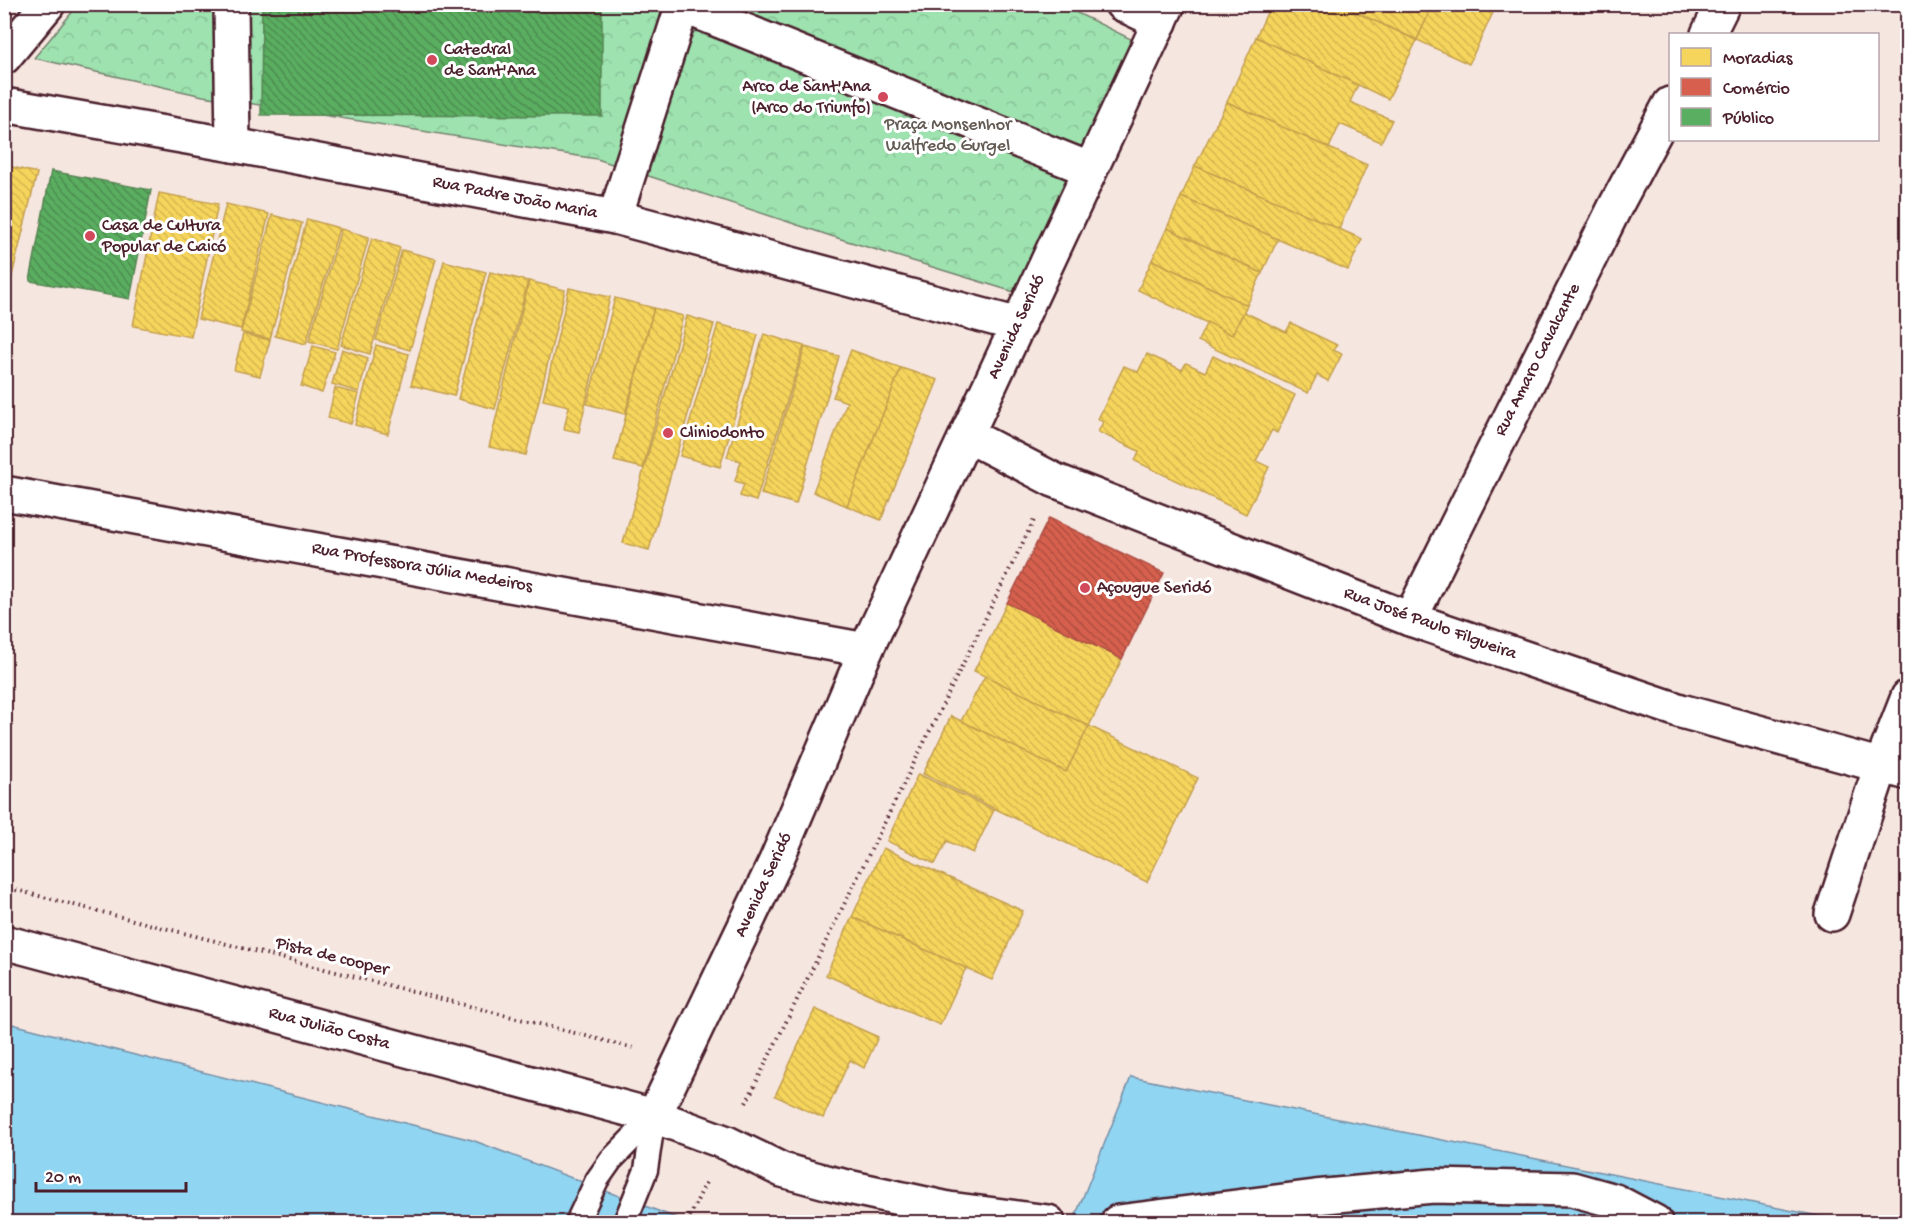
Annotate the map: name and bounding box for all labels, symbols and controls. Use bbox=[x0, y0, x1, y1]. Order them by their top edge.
legend bbox=[1669, 33, 1879, 141]
place label: Catedral de Sant'Ana bbox=[444, 40, 537, 82]
text: Moradias bbox=[1723, 49, 1794, 70]
marker: Catedral de Sant'Ana bbox=[425, 53, 439, 67]
place label: Arco de Sant'Ana (Arco do Triunfo) bbox=[742, 77, 872, 119]
text: Comércio bbox=[1723, 79, 1790, 100]
marker: Arco de Sant'Ana (Arco do Triunfo) bbox=[876, 90, 890, 104]
text: Público bbox=[1722, 109, 1774, 130]
park label: Praça Monsenhor Walfredo Gurgel bbox=[884, 115, 1013, 157]
street label: Rua Padre João Maria bbox=[431, 172, 600, 225]
place label: Casa de Cultura Popular de Caicó bbox=[101, 216, 226, 258]
marker: Casa de Cultura Popular de Caicó bbox=[83, 229, 97, 243]
street label: Avenida Seridó bbox=[984, 271, 1050, 383]
street label: Rua Amaro Cavalcante bbox=[1490, 280, 1586, 440]
place label: Cliniodonto bbox=[680, 423, 765, 444]
marker: Cliniodonto bbox=[661, 426, 675, 440]
street label: Rua Professora Júlia Medeiros bbox=[310, 538, 535, 598]
place label: Açougue Seridó bbox=[1097, 578, 1212, 599]
marker: Açougue Seridó bbox=[1078, 581, 1092, 595]
street label: Rua José Paulo Filgueira bbox=[1341, 583, 1520, 665]
street label: Avenida Seridó bbox=[731, 829, 797, 941]
street label: Pista de cooper bbox=[272, 933, 392, 982]
street label: Rua Julião Costa bbox=[266, 1003, 393, 1056]
scale bar bbox=[36, 1155, 186, 1193]
text: 20 m bbox=[45, 1168, 81, 1189]

